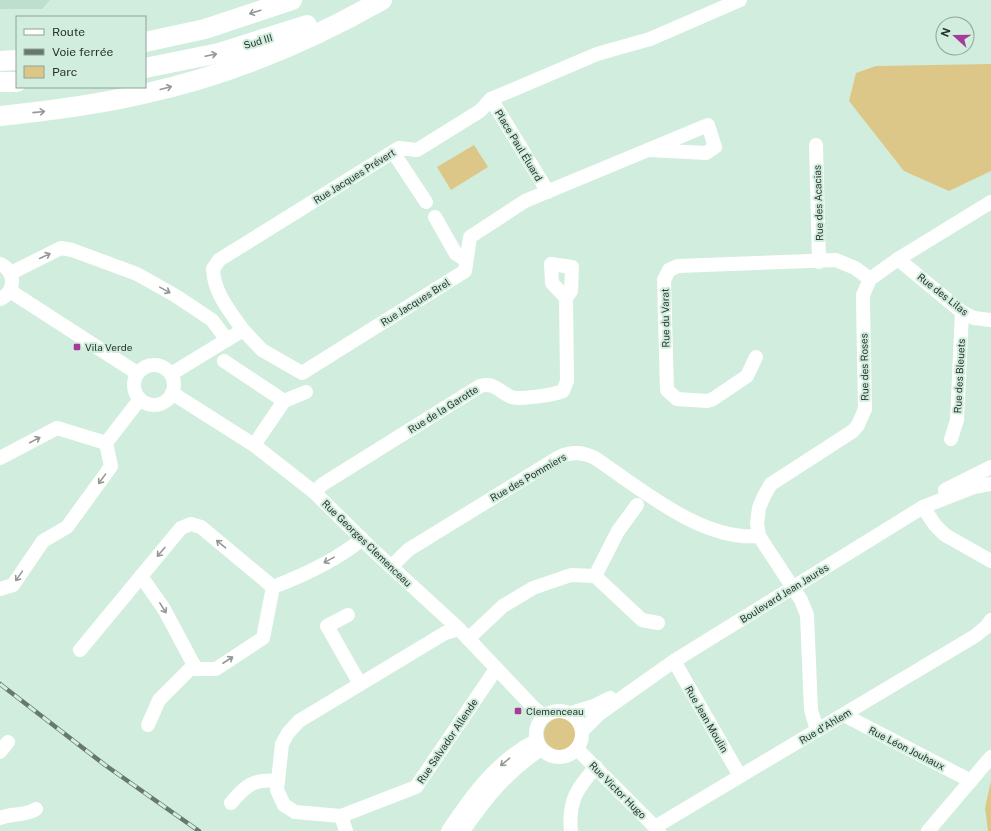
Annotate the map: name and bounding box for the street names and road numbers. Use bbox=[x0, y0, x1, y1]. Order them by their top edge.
street label: Sud III bbox=[242, 31, 274, 51]
street label: Place Paul Éluard bbox=[493, 107, 545, 183]
street label: Rue Jacques Prévert bbox=[311, 146, 397, 206]
street label: Rue des Acacias bbox=[811, 165, 825, 241]
street label: Rue des Lilas bbox=[915, 270, 971, 318]
street label: Rue Jacques Brel bbox=[378, 276, 452, 328]
street label: Rue du Varat bbox=[658, 288, 672, 348]
street label: Rue des Roses bbox=[857, 333, 871, 401]
street label: Rue des Bleuets bbox=[951, 338, 967, 414]
street label: Rue de la Garotte bbox=[406, 382, 480, 435]
street label: Rue des Pommiers bbox=[488, 450, 568, 504]
street label: Rue Georges Clemenceau bbox=[320, 497, 414, 589]
street label: Boulevard Jean Jaurès bbox=[737, 561, 831, 625]
street label: Rue Jean Moulin bbox=[683, 683, 731, 755]
street label: Rue Salvador Allende bbox=[414, 696, 480, 786]
street label: Rue d'Ahlem bbox=[797, 706, 853, 746]
street label: Rue Léon Jouhaux bbox=[867, 724, 947, 773]
street label: Rue Victor Hugo bbox=[587, 759, 649, 821]

